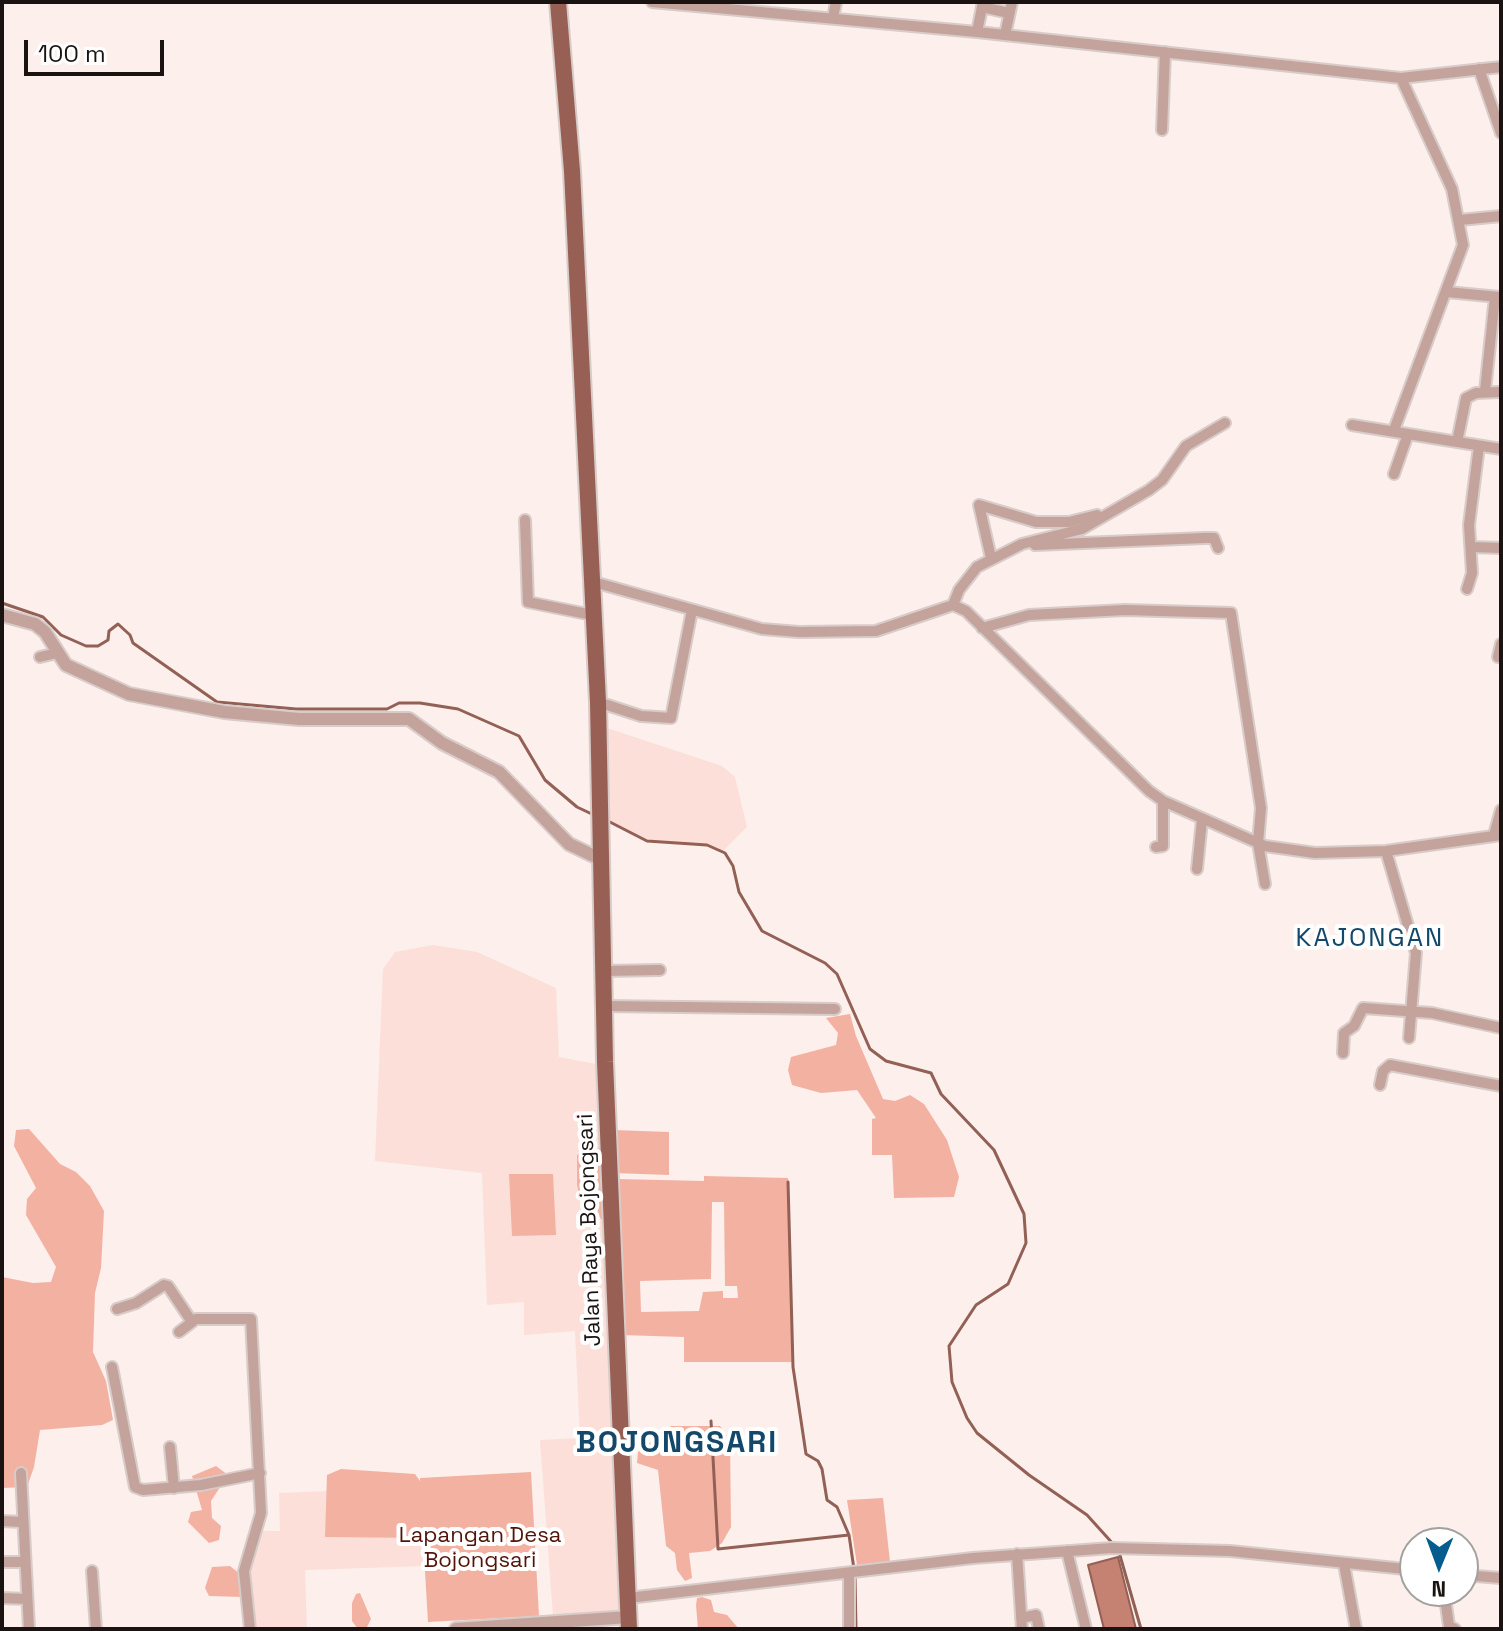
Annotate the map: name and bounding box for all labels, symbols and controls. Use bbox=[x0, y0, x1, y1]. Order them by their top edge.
scale bar bbox=[28, 24, 168, 74]
text: 100 m bbox=[38, 38, 106, 69]
district label: KAJONGAN bbox=[1296, 923, 1444, 955]
street label: Jalan Raya Bojongsari bbox=[573, 1113, 607, 1347]
district label: BOJONGSARI bbox=[576, 1426, 778, 1462]
park label: Lapangan Desa Bojongsari bbox=[399, 1523, 561, 1574]
north arrow bbox=[1399, 1527, 1479, 1607]
text: N bbox=[1431, 1575, 1446, 1603]

